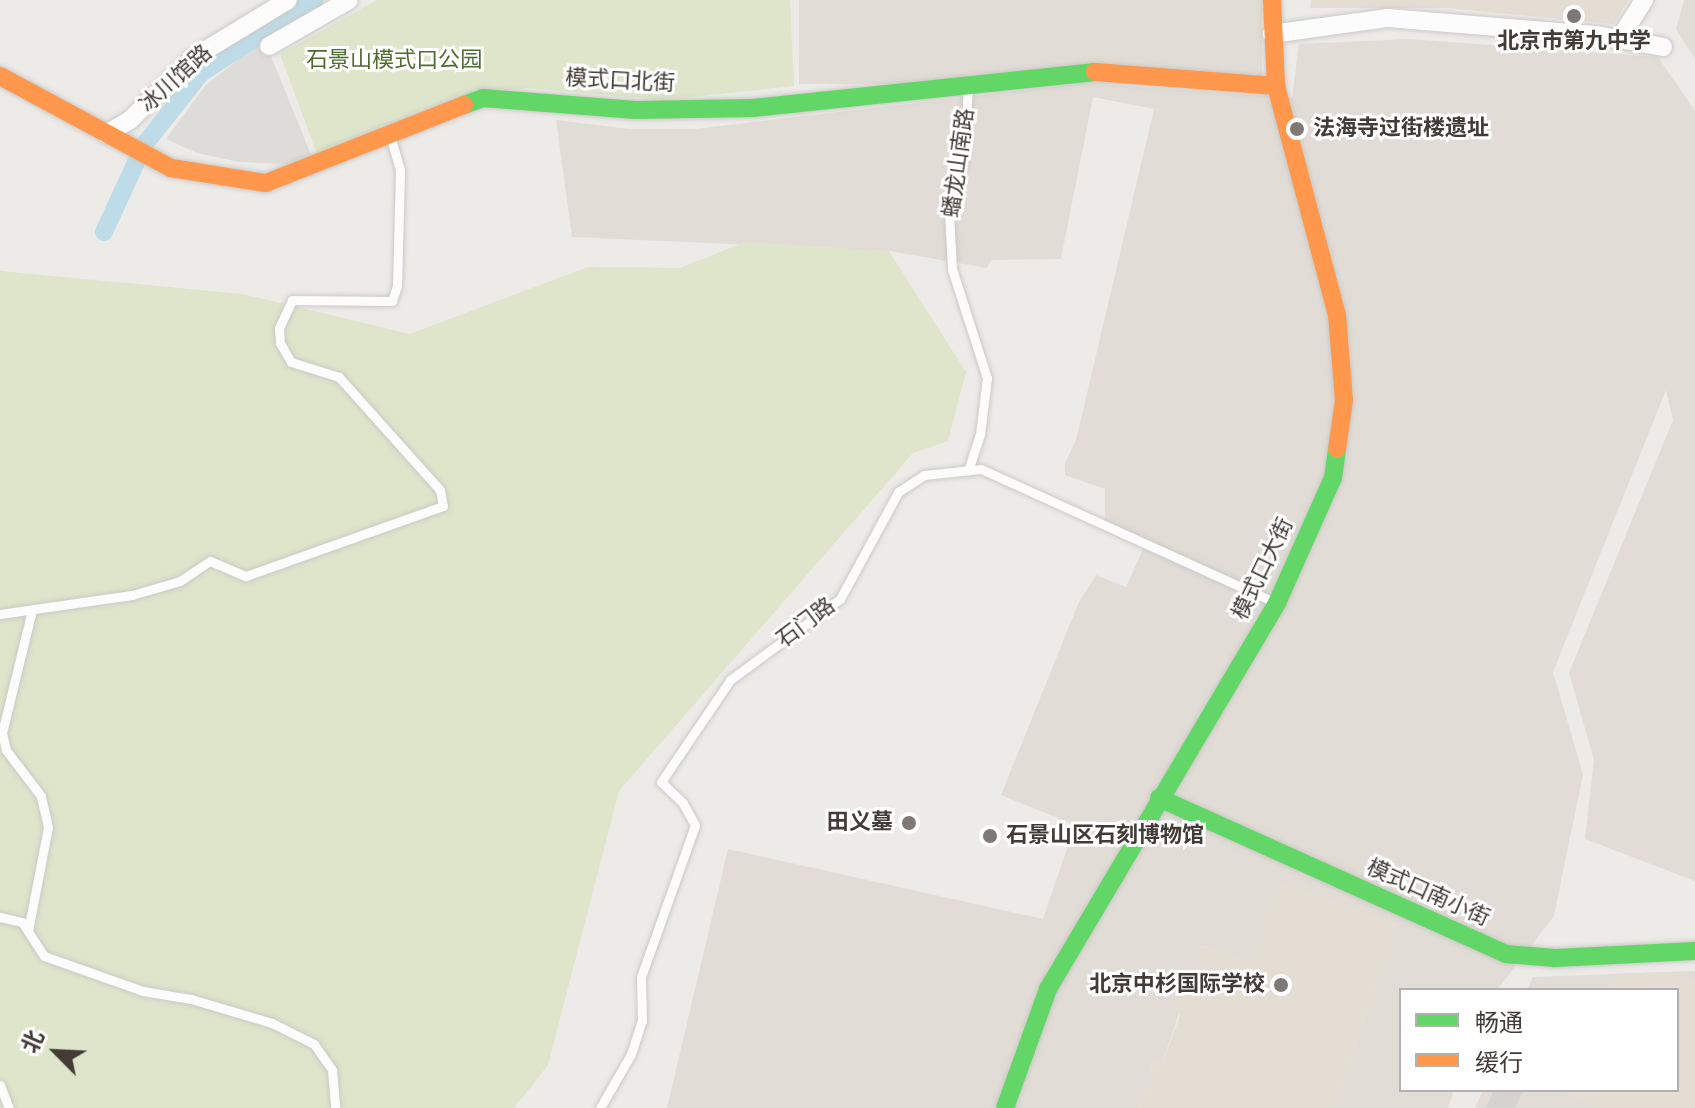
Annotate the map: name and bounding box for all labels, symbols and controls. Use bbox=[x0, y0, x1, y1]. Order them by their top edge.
marker: 北京市第九中学 bbox=[1565, 7, 1583, 25]
place label: 北京市第九中学 bbox=[1497, 29, 1651, 55]
street label: 冰川馆路 bbox=[134, 40, 218, 118]
park label: 石景山模式口公园 bbox=[306, 48, 482, 74]
street label: 模式口北街 bbox=[564, 65, 676, 97]
street label: 蟠龙山南路 bbox=[938, 107, 980, 219]
place label: 法海寺过街楼遗址 bbox=[1313, 116, 1489, 142]
marker: 法海寺过街楼遗址 bbox=[1288, 120, 1306, 138]
street label: 模式口大街 bbox=[1227, 514, 1299, 624]
street label: 石门路 bbox=[772, 593, 840, 653]
place label: 田义墓 bbox=[827, 810, 893, 836]
marker: 田义墓 bbox=[900, 814, 918, 832]
place label: 石景山区石刻博物馆 bbox=[1006, 823, 1204, 849]
marker: 石景山区石刻博物馆 bbox=[981, 827, 999, 845]
street label: 模式口南小街 bbox=[1362, 854, 1494, 932]
place label: 北京中杉国际学校 bbox=[1089, 972, 1265, 998]
marker: 北京中杉国际学校 bbox=[1272, 976, 1290, 994]
legend bbox=[1399, 988, 1679, 1092]
text: 畅通 bbox=[1475, 1009, 1523, 1038]
north arrow bbox=[16, 1012, 96, 1092]
text: 北 bbox=[17, 1026, 50, 1058]
text: 缓行 bbox=[1475, 1049, 1523, 1078]

